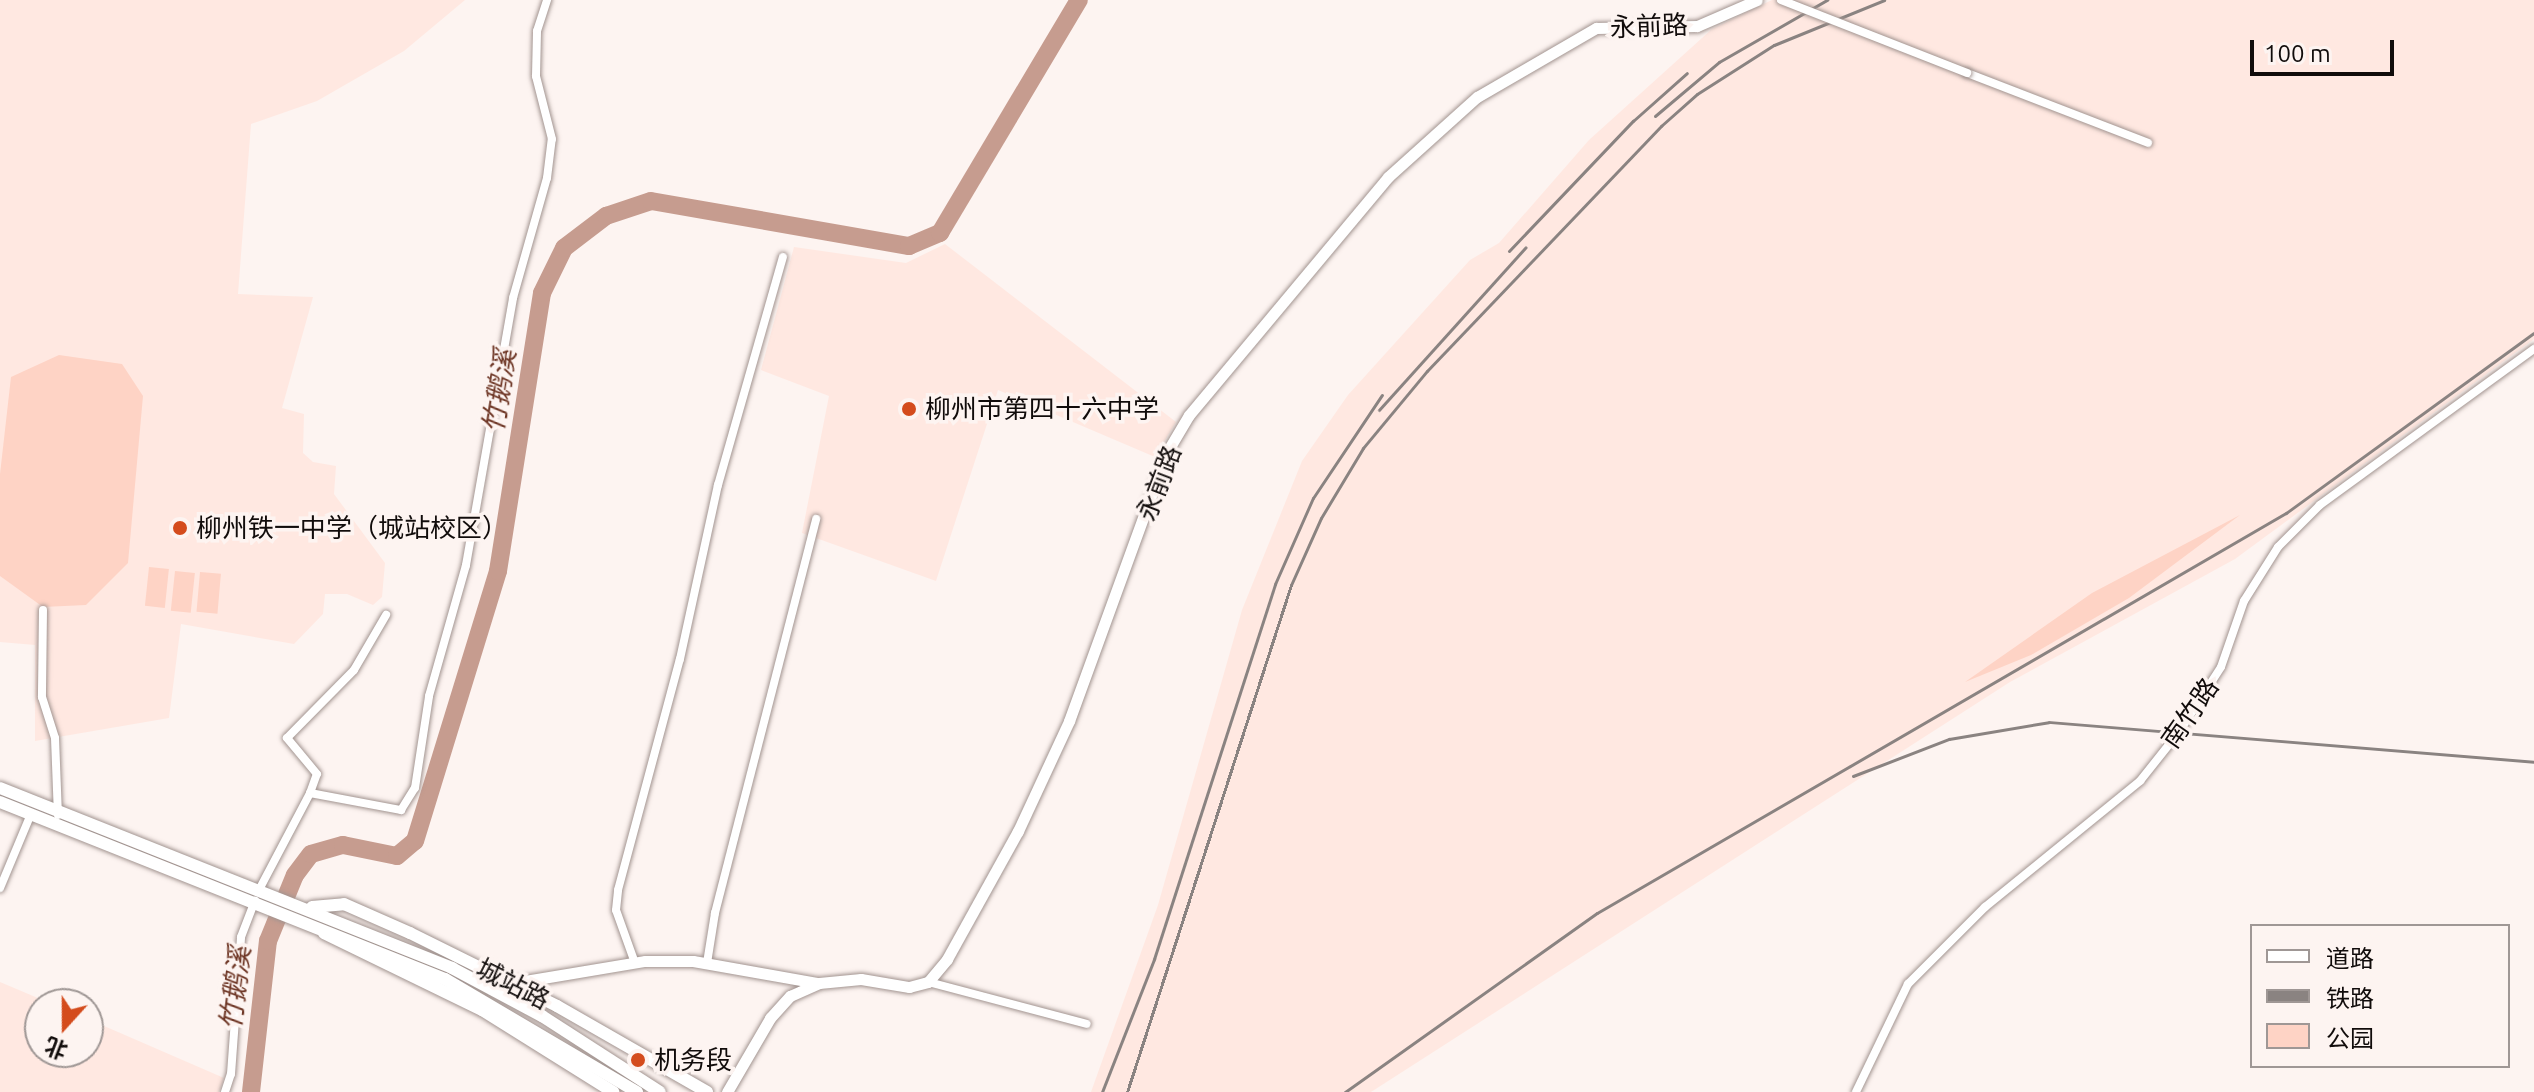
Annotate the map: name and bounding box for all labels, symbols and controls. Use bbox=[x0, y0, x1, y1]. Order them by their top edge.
street label: 永前路 bbox=[1609, 9, 1689, 43]
scale bar bbox=[2254, 24, 2398, 74]
text: 100 m bbox=[2264, 40, 2331, 67]
water label: 竹鹅溪 bbox=[476, 347, 522, 435]
place label: 柳州市第四十六中学 bbox=[925, 393, 1159, 425]
marker: 柳州市第四十六中学 bbox=[900, 400, 918, 418]
street label: 永前路 bbox=[1130, 441, 1188, 525]
place label: 柳州铁一中学（城站校区） bbox=[196, 512, 508, 544]
marker: 柳州铁一中学（城站校区） bbox=[171, 519, 189, 537]
street label: 南竹路 bbox=[2155, 672, 2225, 754]
legend bbox=[2250, 924, 2510, 1068]
water label: 竹鹅溪 bbox=[213, 944, 257, 1032]
text: 道路 bbox=[2326, 945, 2374, 972]
street label: 城站路 bbox=[471, 952, 555, 1016]
text: 铁路 bbox=[2326, 985, 2374, 1012]
north arrow bbox=[24, 988, 104, 1068]
text: 公园 bbox=[2326, 1025, 2374, 1052]
text: 北 bbox=[41, 1033, 71, 1065]
place label: 机务段 bbox=[654, 1044, 732, 1076]
marker: 机务段 bbox=[629, 1051, 647, 1069]

